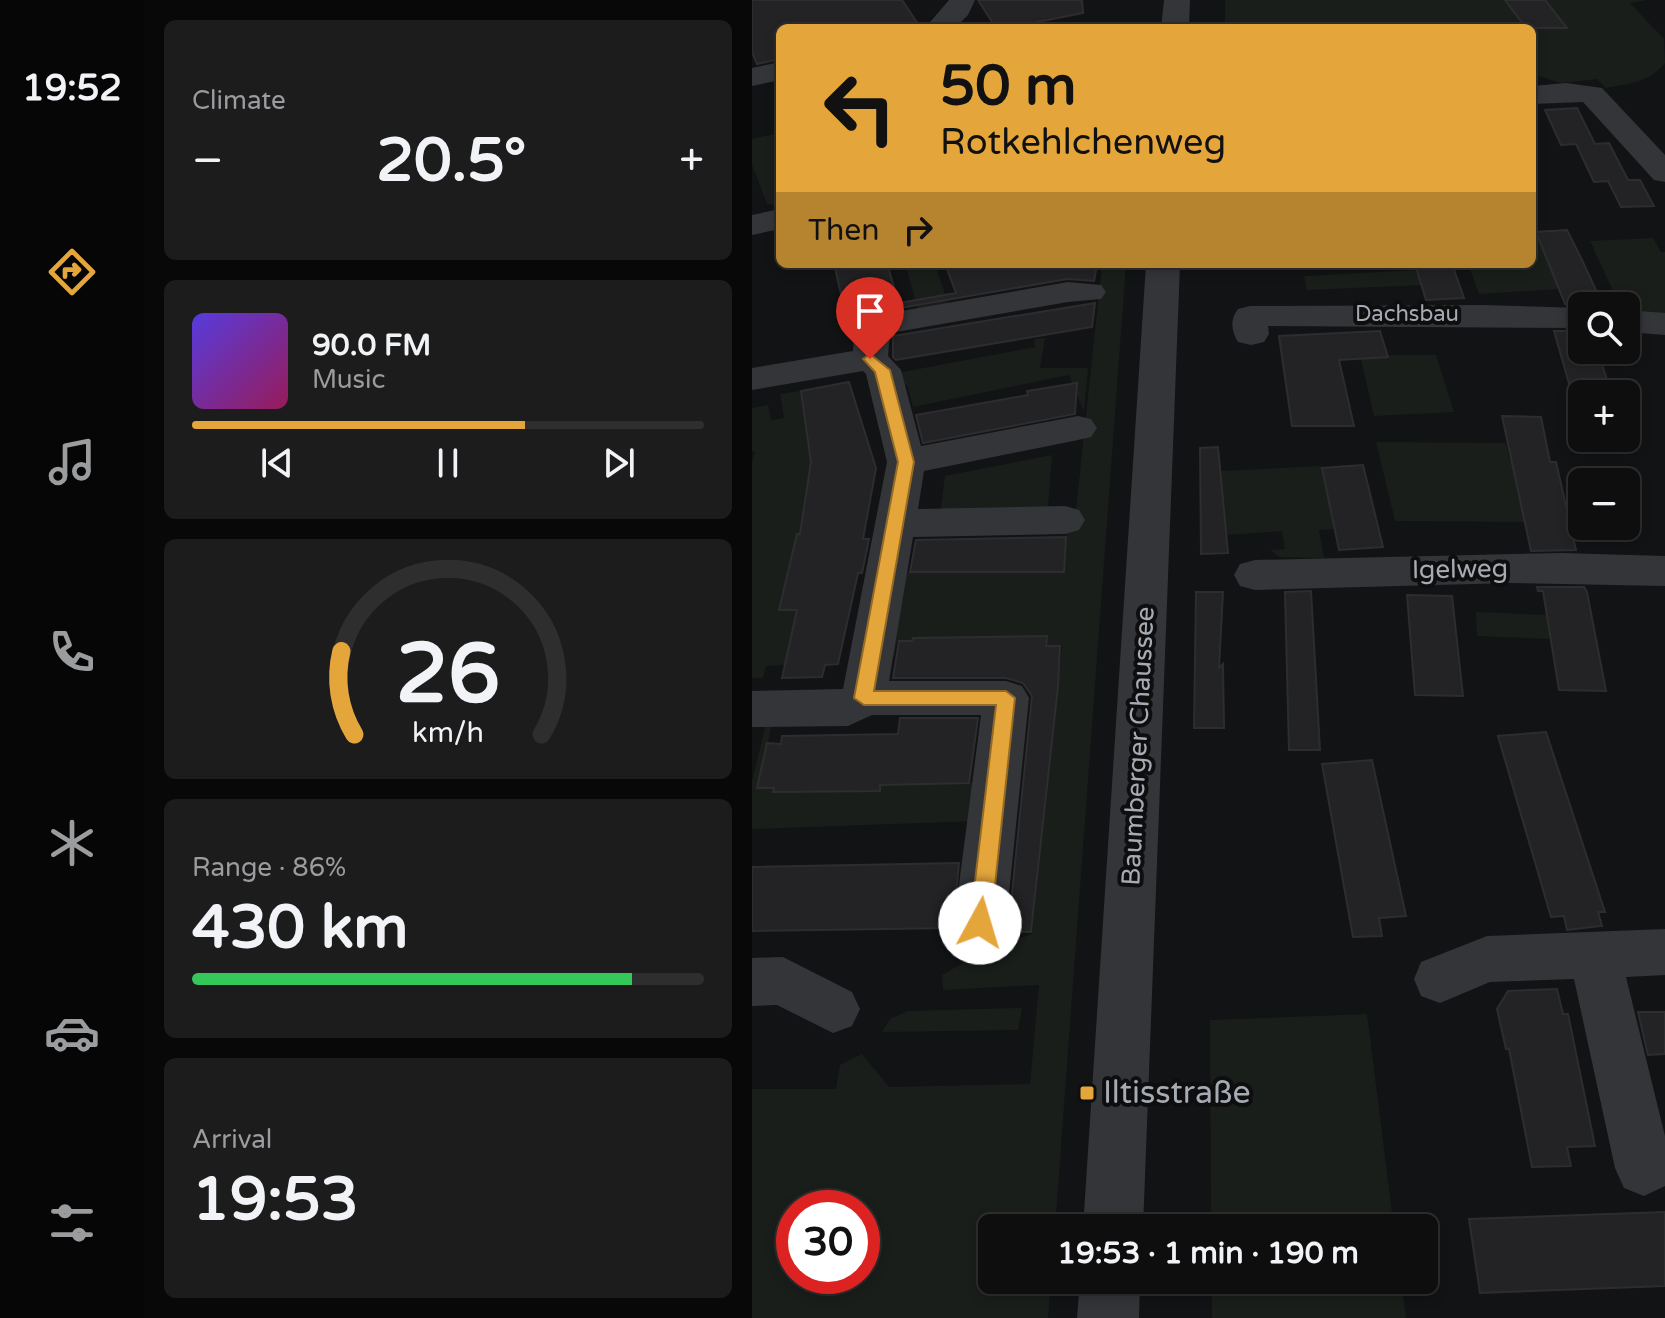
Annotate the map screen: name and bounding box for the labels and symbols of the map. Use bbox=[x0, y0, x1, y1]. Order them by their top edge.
pin bbox=[836, 277, 904, 359]
street label: Dachsbau bbox=[1355, 301, 1459, 327]
street label: Igelweg bbox=[1412, 553, 1508, 585]
street label: Baumberger Chaussee bbox=[1115, 606, 1161, 886]
position arrow bbox=[938, 881, 1022, 965]
place label: Iltisstraße bbox=[1103, 1074, 1251, 1112]
marker: Iltisstraße bbox=[1078, 1084, 1096, 1102]
speed limit sign: 30 bbox=[776, 1190, 880, 1294]

